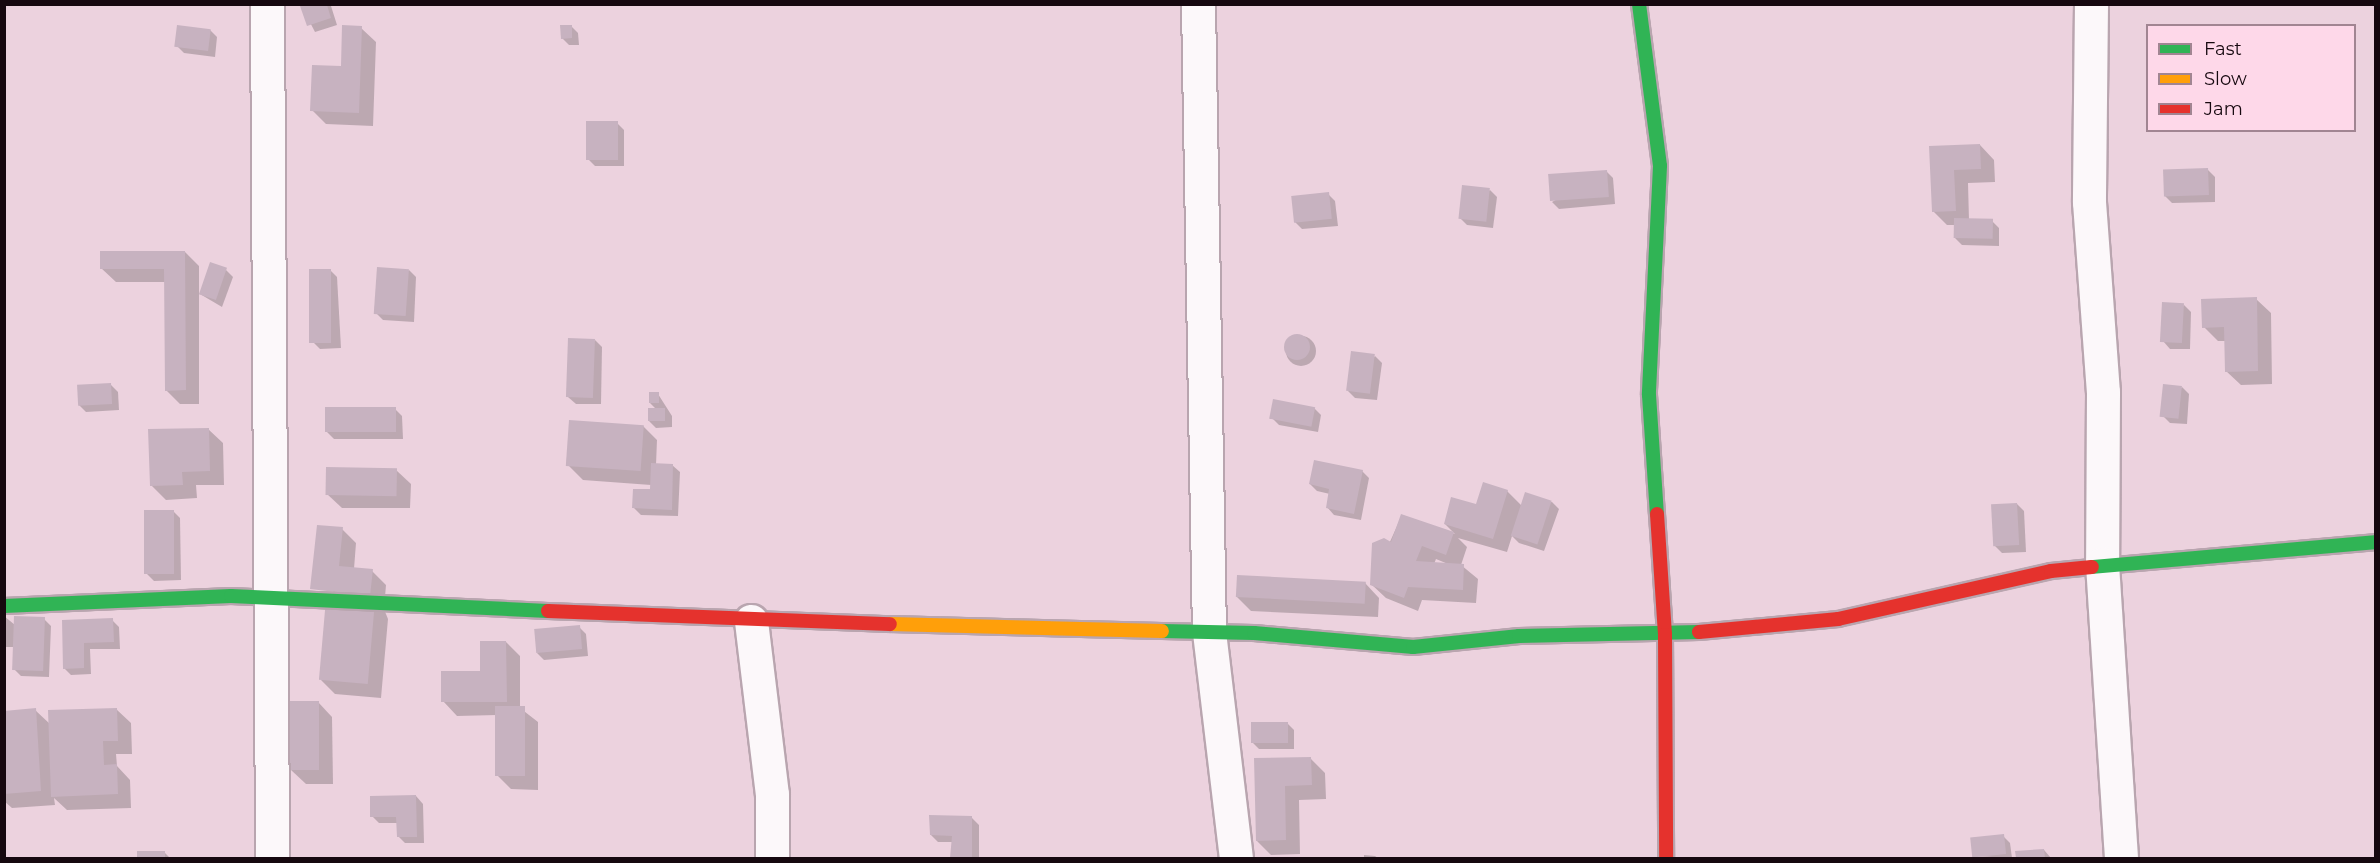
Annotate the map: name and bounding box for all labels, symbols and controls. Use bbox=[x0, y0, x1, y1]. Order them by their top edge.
legend bbox=[2146, 24, 2356, 132]
text: Fast bbox=[2204, 38, 2242, 60]
text: Slow bbox=[2204, 68, 2247, 90]
text: Jam bbox=[2204, 98, 2243, 120]

